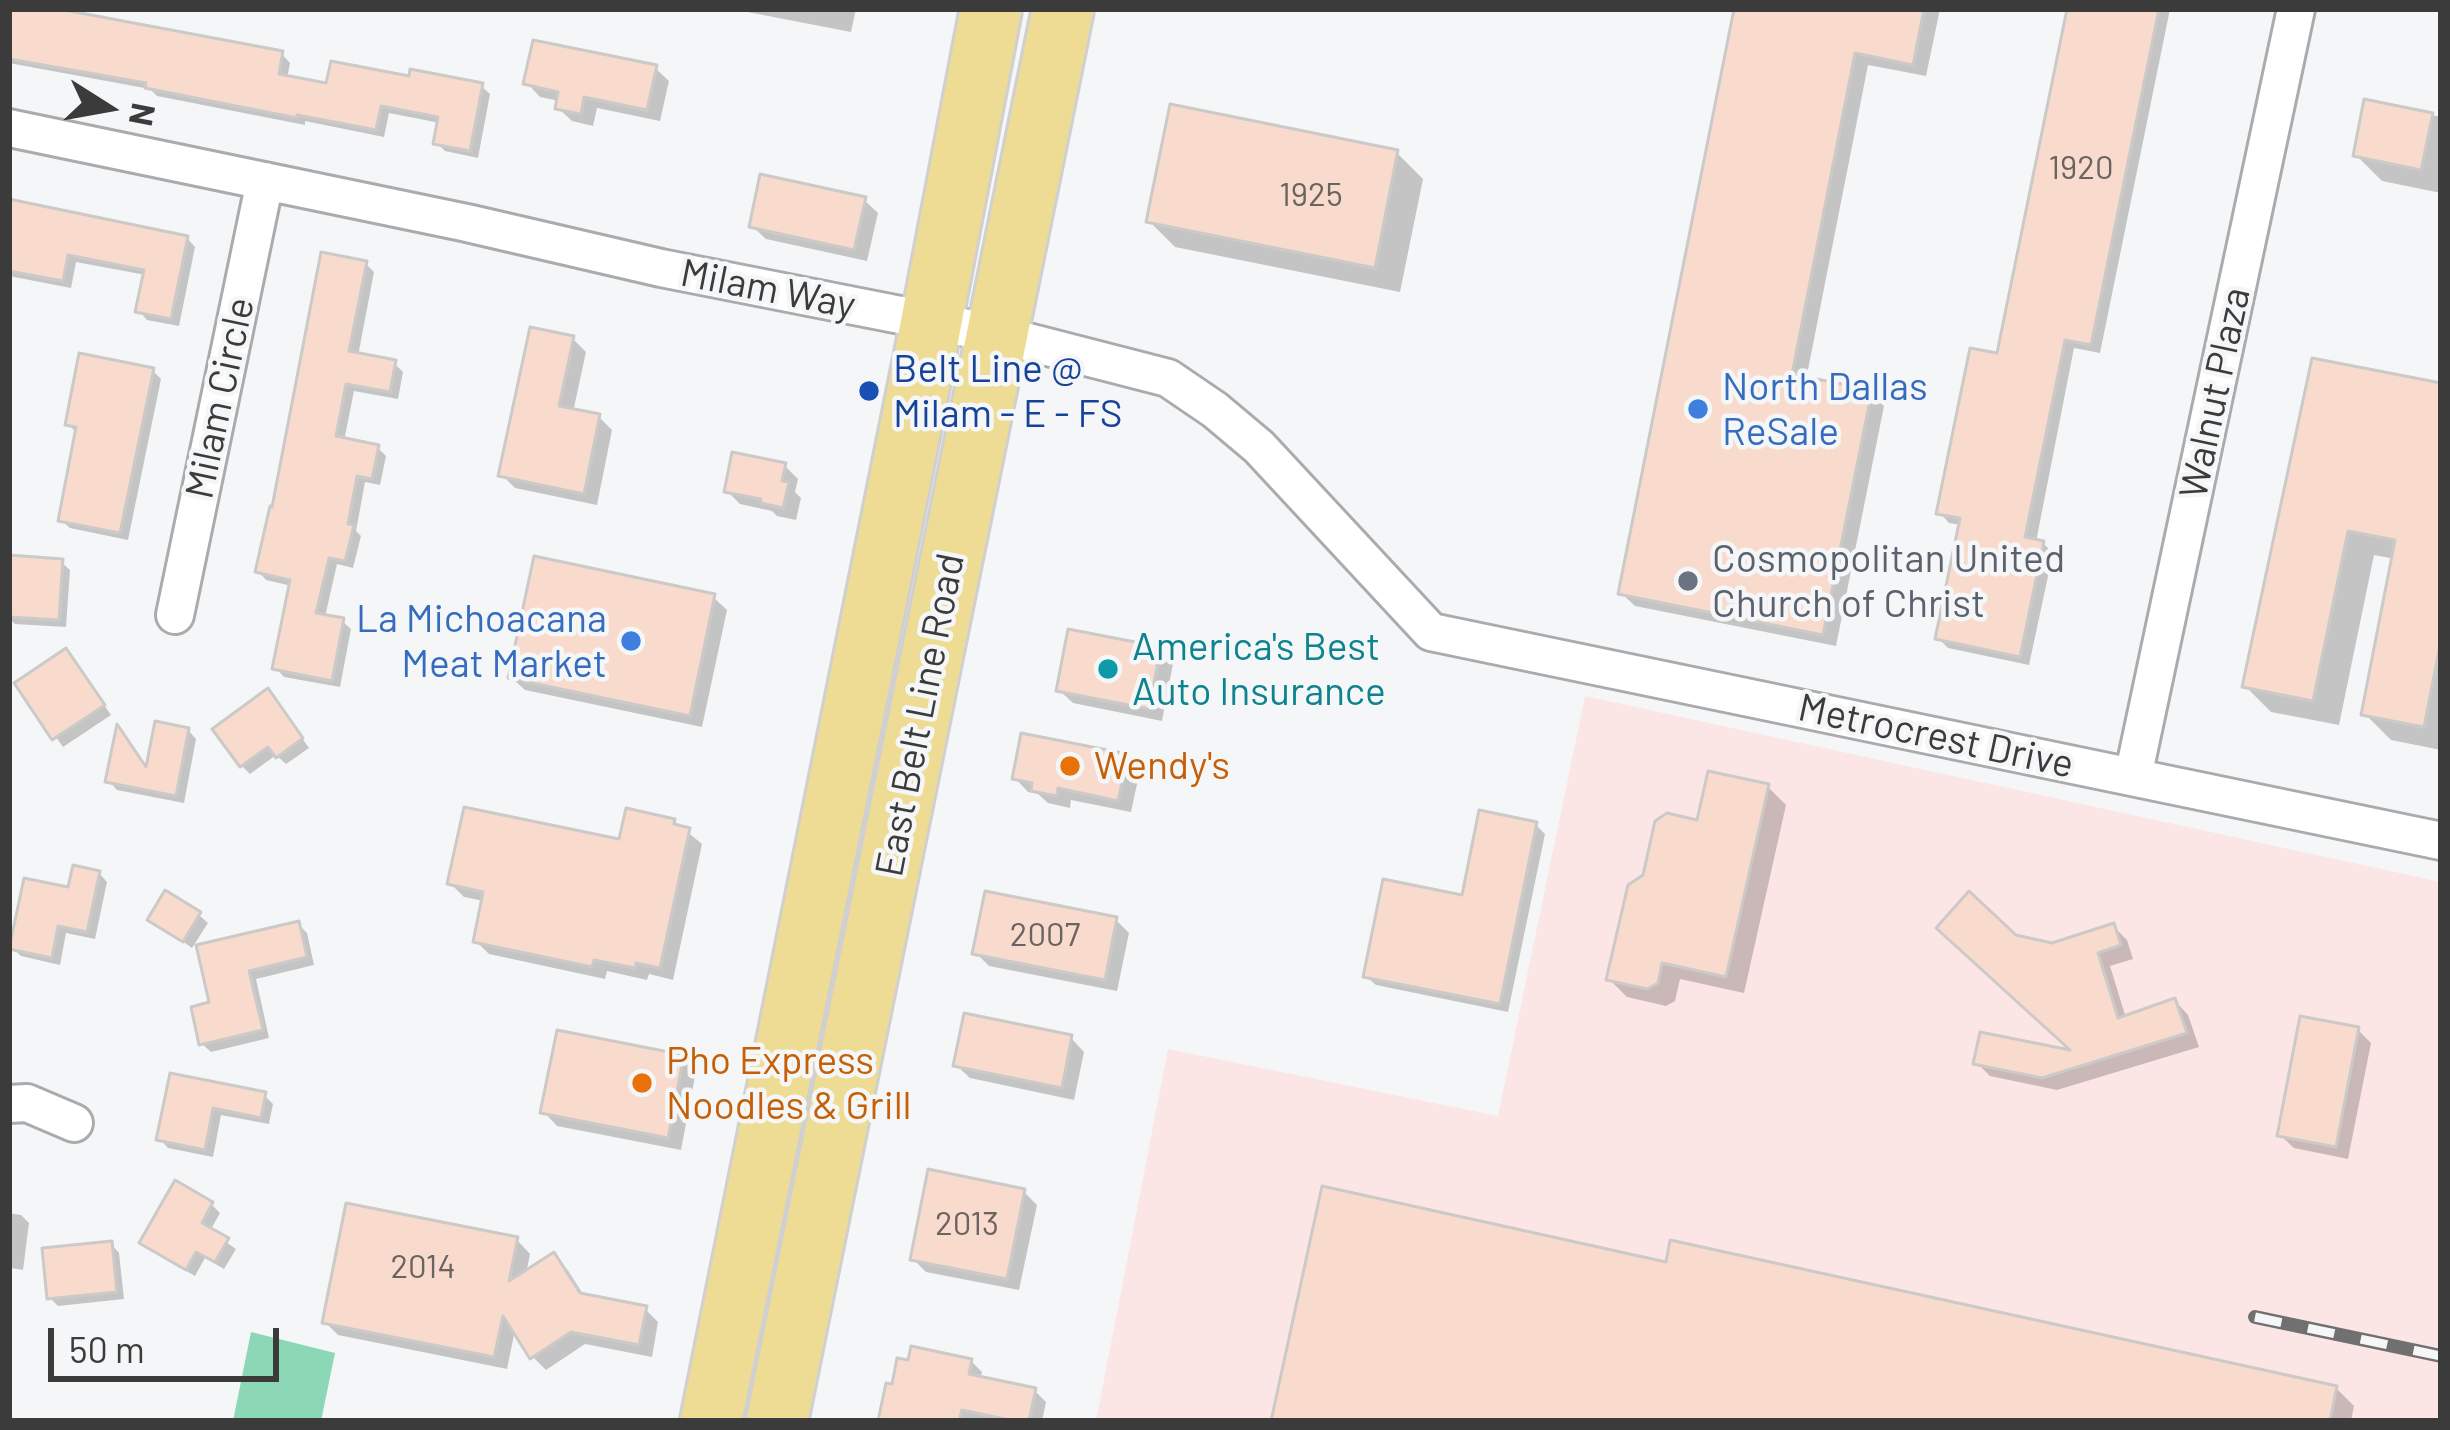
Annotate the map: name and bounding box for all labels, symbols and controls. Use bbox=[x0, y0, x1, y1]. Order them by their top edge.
north arrow bbox=[48, 48, 168, 168]
text: N bbox=[122, 100, 165, 129]
house number: 1920 bbox=[2048, 148, 2114, 188]
house number: 1925 bbox=[1279, 175, 1343, 215]
street label: Milam Way bbox=[677, 249, 859, 329]
street label: Walnut Plaza bbox=[2170, 283, 2260, 503]
street label: Milam Circle bbox=[176, 293, 264, 503]
place label: Belt Line @ Milam - E - FS bbox=[893, 346, 1122, 437]
place label: North Dallas ReSale bbox=[1722, 364, 1928, 455]
marker: Belt Line @ Milam - E - FS bbox=[856, 378, 882, 404]
marker: North Dallas ReSale bbox=[1685, 396, 1711, 422]
place label: Cosmopolitan United Church of Christ bbox=[1712, 536, 2065, 627]
street label: East Belt Line Road bbox=[866, 549, 974, 881]
marker: Cosmopolitan United Church of Christ bbox=[1675, 568, 1701, 594]
place label: La Michoacana Meat Market bbox=[356, 596, 607, 687]
place label: America's Best Auto Insurance bbox=[1132, 624, 1386, 715]
marker: La Michoacana Meat Market bbox=[618, 628, 644, 654]
marker: America's Best Auto Insurance bbox=[1095, 656, 1121, 682]
street label: Metrocrest Drive bbox=[1794, 684, 2078, 788]
place label: Wendy's bbox=[1094, 743, 1230, 789]
marker: Wendy's bbox=[1057, 753, 1083, 779]
house number: 2007 bbox=[1010, 915, 1080, 955]
place label: Pho Express Noodles & Grill bbox=[666, 1038, 912, 1129]
marker: Pho Express Noodles & Grill bbox=[629, 1070, 655, 1096]
house number: 2013 bbox=[935, 1204, 999, 1244]
house number: 2014 bbox=[390, 1247, 456, 1287]
scale bar bbox=[54, 1304, 285, 1378]
text: 50 m bbox=[69, 1327, 145, 1370]

